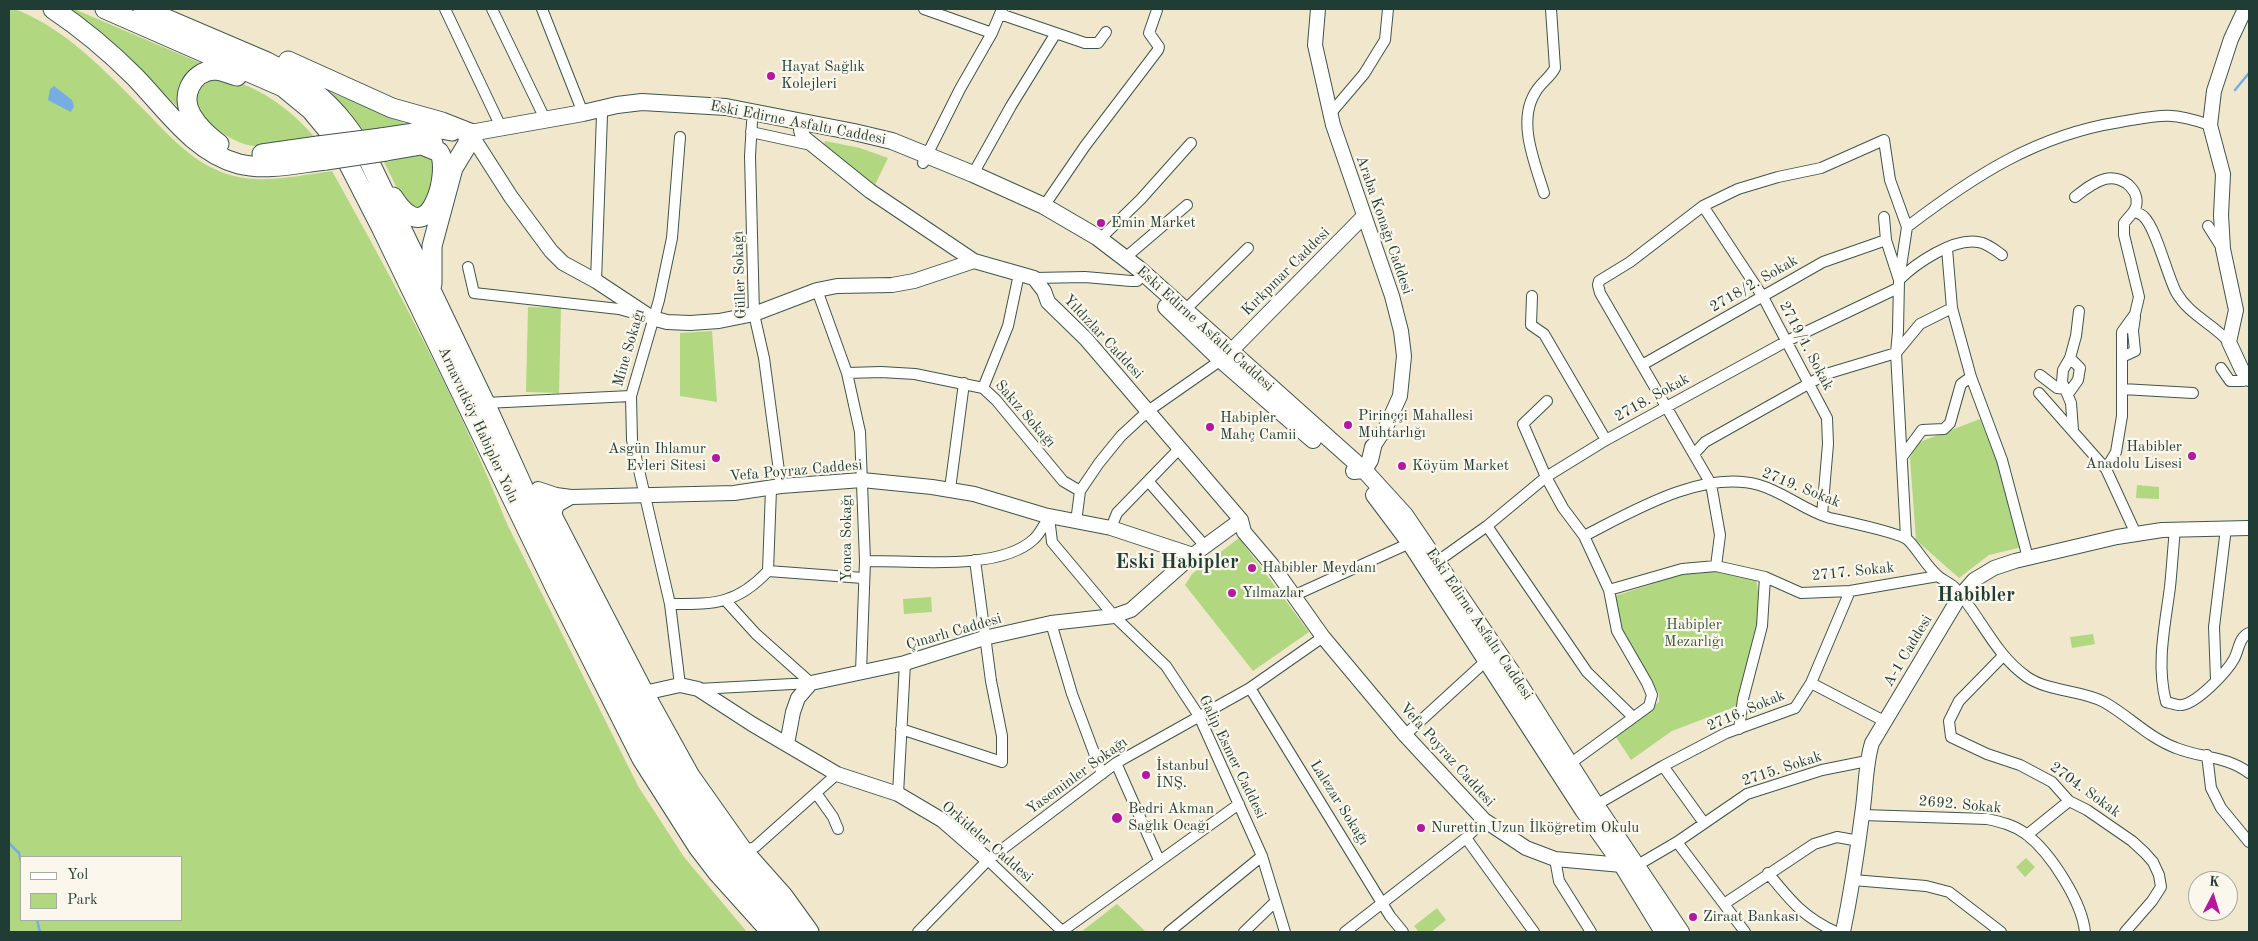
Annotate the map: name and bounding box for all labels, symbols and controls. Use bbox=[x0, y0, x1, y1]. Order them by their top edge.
place label: Hayat Sağlık Kolejleri bbox=[781, 58, 865, 93]
marker: Hayat Sağlık Kolejleri bbox=[765, 70, 777, 82]
street label: Eski Edirne Asfaltı Caddesi bbox=[708, 97, 888, 149]
street label: Araba Konağı Caddesi bbox=[1352, 153, 1416, 297]
place label: Emin Market bbox=[1111, 214, 1196, 232]
marker: Emin Market bbox=[1095, 217, 1107, 229]
street label: Kırkpınar Caddesi bbox=[1238, 224, 1334, 320]
street label: Güller Sokağı bbox=[729, 231, 751, 319]
street label: 2718/2. Sokak bbox=[1707, 252, 1801, 316]
street label: Eski Edirne Asfaltı Caddesi bbox=[1132, 262, 1278, 396]
street label: Yıldızlar Caddesi bbox=[1059, 291, 1147, 383]
street label: 2719/1. Sokak bbox=[1775, 298, 1837, 394]
street label: Mine Sokağı bbox=[609, 307, 649, 389]
street label: Arnavutköy Habipler Yolu bbox=[434, 344, 522, 506]
street label: 2718. Sokak bbox=[1611, 370, 1693, 426]
street label: Sakız Sokağı bbox=[991, 377, 1059, 451]
place label: Pirinççi Mahallesi Muhtarlığı bbox=[1358, 407, 1473, 442]
place label: Habipler Mahç Camii bbox=[1220, 409, 1296, 444]
marker: Pirinççi Mahallesi Muhtarlığı bbox=[1342, 419, 1354, 431]
marker: Habipler Mahç Camii bbox=[1204, 421, 1216, 433]
place label: Habibler Anadolu Lisesi bbox=[2085, 438, 2182, 473]
place label: Asgün Ihlamur Evleri Sitesi bbox=[608, 440, 706, 475]
marker: Habibler Anadolu Lisesi bbox=[2186, 450, 2198, 462]
marker: Asgün Ihlamur Evleri Sitesi bbox=[710, 452, 722, 464]
street label: Vefa Poyraz Caddesi bbox=[729, 456, 863, 486]
place label: Köyüm Market bbox=[1412, 457, 1509, 475]
marker: Köyüm Market bbox=[1396, 460, 1408, 472]
street label: 2719. Sokak bbox=[1759, 464, 1843, 512]
street label: Yonca Sokağı bbox=[838, 494, 856, 582]
street label: Eski Edirne Asfaltı Caddesi bbox=[1422, 545, 1536, 703]
district label: Eski Habipler bbox=[1115, 551, 1239, 575]
place label: Habibler Meydanı bbox=[1262, 559, 1376, 577]
street label: 2717. Sokak bbox=[1811, 559, 1895, 585]
marker: Habibler Meydanı bbox=[1246, 562, 1258, 574]
place label: Yılmazlar bbox=[1242, 584, 1304, 602]
district label: Habibler bbox=[1937, 584, 2015, 608]
marker: Yılmazlar bbox=[1226, 587, 1238, 599]
street label: Çınarlı Caddesi bbox=[904, 610, 1004, 654]
street label: A-1 Caddesi bbox=[1880, 612, 1936, 690]
park label: Habipler Mezarlığı bbox=[1664, 616, 1724, 651]
street label: 2716. Sokak bbox=[1704, 687, 1788, 735]
street label: Galip Esmer Caddesi bbox=[1194, 692, 1270, 822]
street label: Vefa Poyraz Caddesi bbox=[1396, 699, 1498, 811]
street label: Yaseminler Sokağı bbox=[1023, 733, 1131, 819]
street label: 2715. Sokak bbox=[1740, 748, 1824, 790]
place label: İstanbul İNŞ. bbox=[1156, 757, 1209, 792]
street label: Lalezar Sokağı bbox=[1306, 757, 1372, 849]
street label: 2704. Sokak bbox=[2046, 758, 2124, 822]
marker: İstanbul İNŞ. bbox=[1140, 769, 1152, 781]
street label: 2692. Sokak bbox=[1918, 792, 2002, 818]
street label: Orkideler Caddesi bbox=[938, 797, 1036, 887]
place label: Bedri Akman Sağlık Ocağı bbox=[1128, 800, 1214, 835]
marker: Bedri Akman Sağlık Ocağı bbox=[1110, 811, 1124, 825]
place label: Nurettin Uzun İlköğretim Okulu bbox=[1431, 819, 1639, 837]
marker: Nurettin Uzun İlköğretim Okulu bbox=[1415, 822, 1427, 834]
legend bbox=[20, 856, 182, 921]
text: Yol bbox=[67, 868, 88, 883]
north arrow bbox=[2188, 871, 2238, 921]
text: K bbox=[2208, 875, 2220, 889]
text: Park bbox=[67, 893, 98, 908]
place label: Ziraat Bankası bbox=[1703, 908, 1799, 926]
marker: Ziraat Bankası bbox=[1687, 911, 1699, 923]

